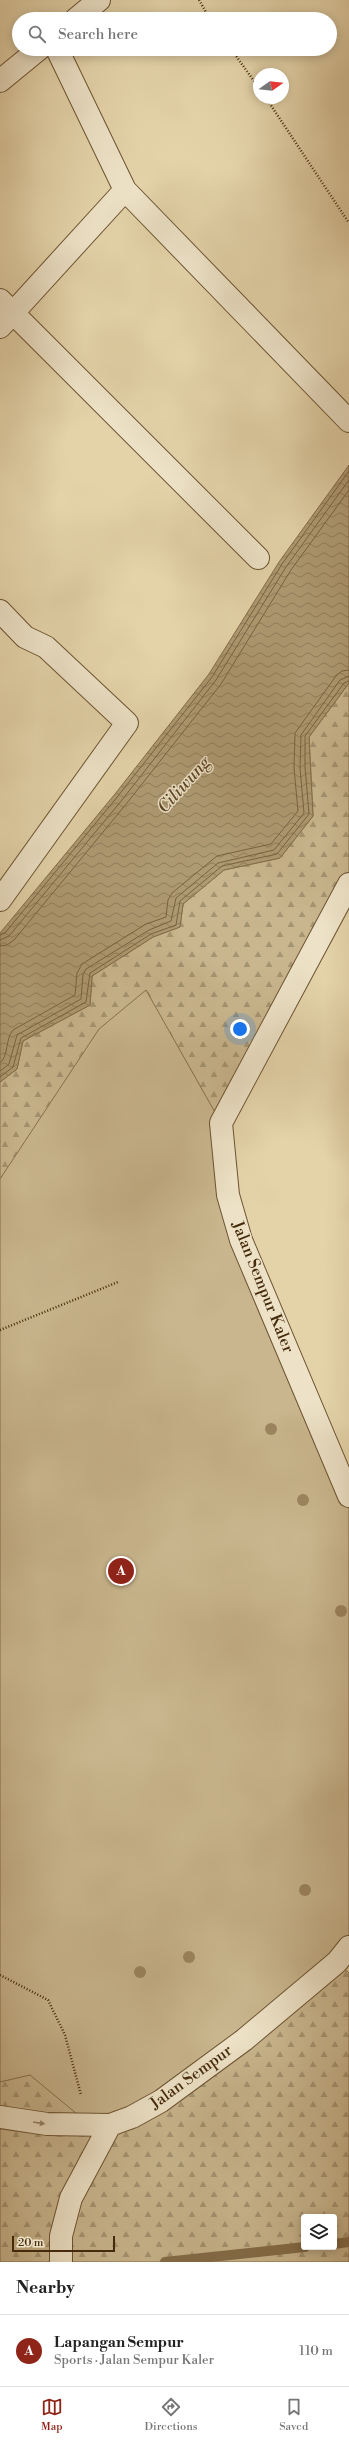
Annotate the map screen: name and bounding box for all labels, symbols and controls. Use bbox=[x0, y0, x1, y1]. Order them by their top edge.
search box bbox=[12, 12, 337, 56]
icon: search bbox=[26, 23, 48, 45]
text: Search here bbox=[58, 25, 138, 44]
north arrow bbox=[253, 68, 289, 104]
water label: Ciliwung bbox=[153, 751, 216, 818]
your location bbox=[230, 1019, 250, 1039]
street label: Jalan Sempur Kaler bbox=[227, 1217, 299, 1356]
pin: A bbox=[108, 1556, 134, 1586]
street label: Jalan Sempur bbox=[145, 2040, 236, 2114]
one-way arrow bbox=[32, 2120, 45, 2126]
map controls bbox=[301, 2214, 337, 2250]
button: layers bbox=[301, 2214, 337, 2250]
scale bar bbox=[12, 2234, 115, 2253]
text: 20 m bbox=[18, 2236, 43, 2250]
text: Nearby bbox=[16, 2277, 75, 2299]
text: Lapangan Sempur bbox=[54, 2333, 184, 2352]
text: A bbox=[24, 2343, 34, 2359]
text: 110 m bbox=[299, 2343, 333, 2359]
text: Sports · Jalan Sempur Kaler bbox=[54, 2352, 214, 2368]
tab: Map bbox=[41, 2396, 63, 2434]
tab: Directions bbox=[145, 2396, 198, 2434]
tab: Saved bbox=[279, 2396, 308, 2434]

